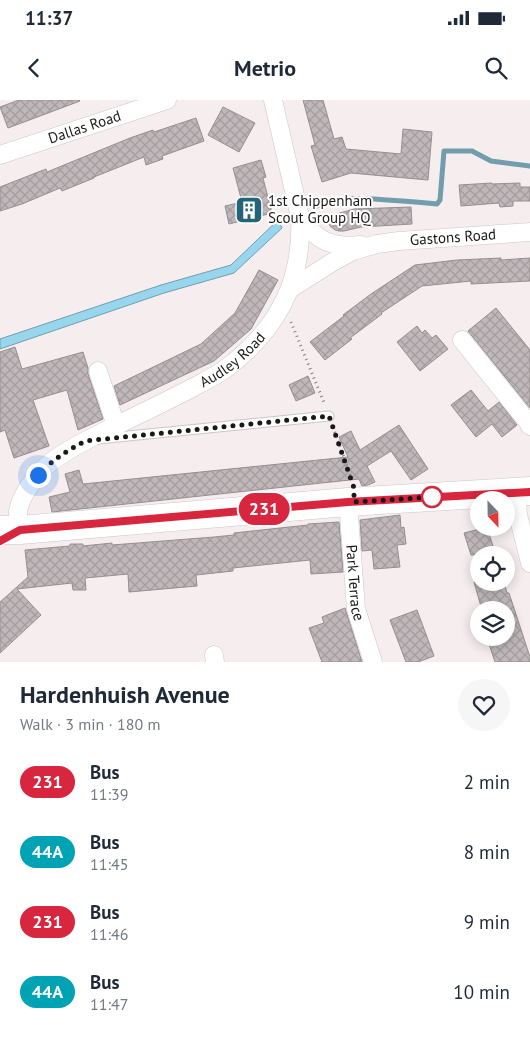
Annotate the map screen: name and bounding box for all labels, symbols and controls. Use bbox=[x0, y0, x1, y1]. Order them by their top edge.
text: 11:37 bbox=[25, 6, 73, 30]
icon: back bbox=[20, 54, 48, 82]
text: Metrio bbox=[234, 54, 296, 82]
icon: search bbox=[482, 54, 510, 82]
street label: Dallas Road bbox=[45, 106, 123, 148]
place label: 1st Chippenham Scout Group HQ bbox=[268, 191, 372, 227]
building icon: 1st Chippenham Scout Group HQ bbox=[234, 195, 264, 225]
street label: Gastons Road bbox=[409, 224, 497, 249]
street label: Audley Road bbox=[196, 328, 269, 391]
your location bbox=[26, 463, 51, 488]
unlabelled marker bbox=[421, 486, 443, 508]
north arrow bbox=[470, 491, 515, 536]
map controls bbox=[470, 491, 515, 646]
line badge: 231 bbox=[235, 493, 293, 525]
text: 231 bbox=[249, 497, 279, 520]
street label: Park Terrace bbox=[342, 544, 369, 623]
button: locate bbox=[470, 546, 515, 591]
button: layers bbox=[470, 601, 515, 646]
text: Hardenhuish Avenue bbox=[20, 679, 230, 710]
button: heart bbox=[458, 679, 510, 731]
text: Walk · 3 min · 180 m bbox=[20, 714, 160, 734]
text: Bus bbox=[90, 760, 119, 784]
text: 231 bbox=[32, 770, 63, 793]
text: 2 min bbox=[464, 770, 510, 794]
text: 11:39 bbox=[90, 784, 128, 804]
text: Bus bbox=[90, 830, 119, 854]
text: 44A bbox=[32, 840, 63, 863]
text: 8 min bbox=[464, 840, 510, 864]
text: 11:45 bbox=[90, 854, 128, 874]
text: Bus bbox=[90, 900, 119, 924]
text: 231 bbox=[32, 910, 63, 933]
text: 9 min bbox=[464, 910, 510, 934]
text: 11:46 bbox=[90, 924, 128, 944]
text: Bus bbox=[90, 970, 119, 994]
text: 44A bbox=[32, 980, 63, 1003]
text: 10 min bbox=[453, 980, 510, 1004]
text: 11:47 bbox=[90, 994, 128, 1014]

